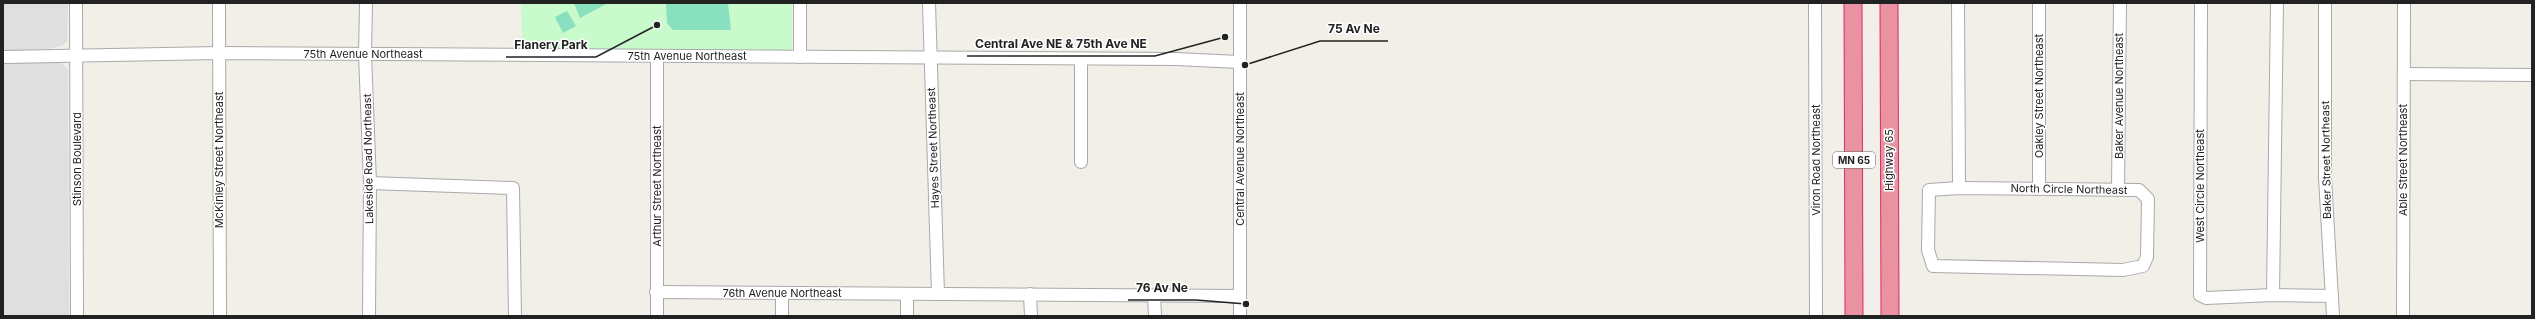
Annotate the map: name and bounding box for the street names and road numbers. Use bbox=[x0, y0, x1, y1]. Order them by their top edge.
street label: Oakley Street Northeast bbox=[2032, 33, 2046, 158]
street label: Baker Avenue Northeast bbox=[2112, 33, 2126, 159]
street label: 75th Avenue Northeast bbox=[303, 47, 423, 61]
street label: 75th Avenue Northeast bbox=[627, 49, 747, 63]
street label: Hayes Street Northeast bbox=[924, 87, 942, 209]
street label: McKinley Street Northeast bbox=[212, 91, 226, 228]
street label: Central Avenue Northeast bbox=[1233, 92, 1247, 226]
street label: Lakeside Road Northeast bbox=[360, 93, 376, 224]
street label: Baker Street Northeast bbox=[2318, 100, 2334, 219]
street label: Viron Road Northeast bbox=[1809, 104, 1823, 216]
street label: Able Street Northeast bbox=[2396, 104, 2410, 216]
street label: Stinson Boulevard bbox=[70, 112, 84, 206]
street label: Arthur Street Northeast bbox=[650, 125, 664, 247]
street label: Highway 65 bbox=[1882, 129, 1896, 191]
street label: West Circle Northeast bbox=[2193, 129, 2207, 243]
road number: MN 65 bbox=[1833, 152, 1875, 168]
street label: North Circle Northeast bbox=[2010, 181, 2128, 197]
street label: 76th Avenue Northeast bbox=[722, 286, 842, 300]

